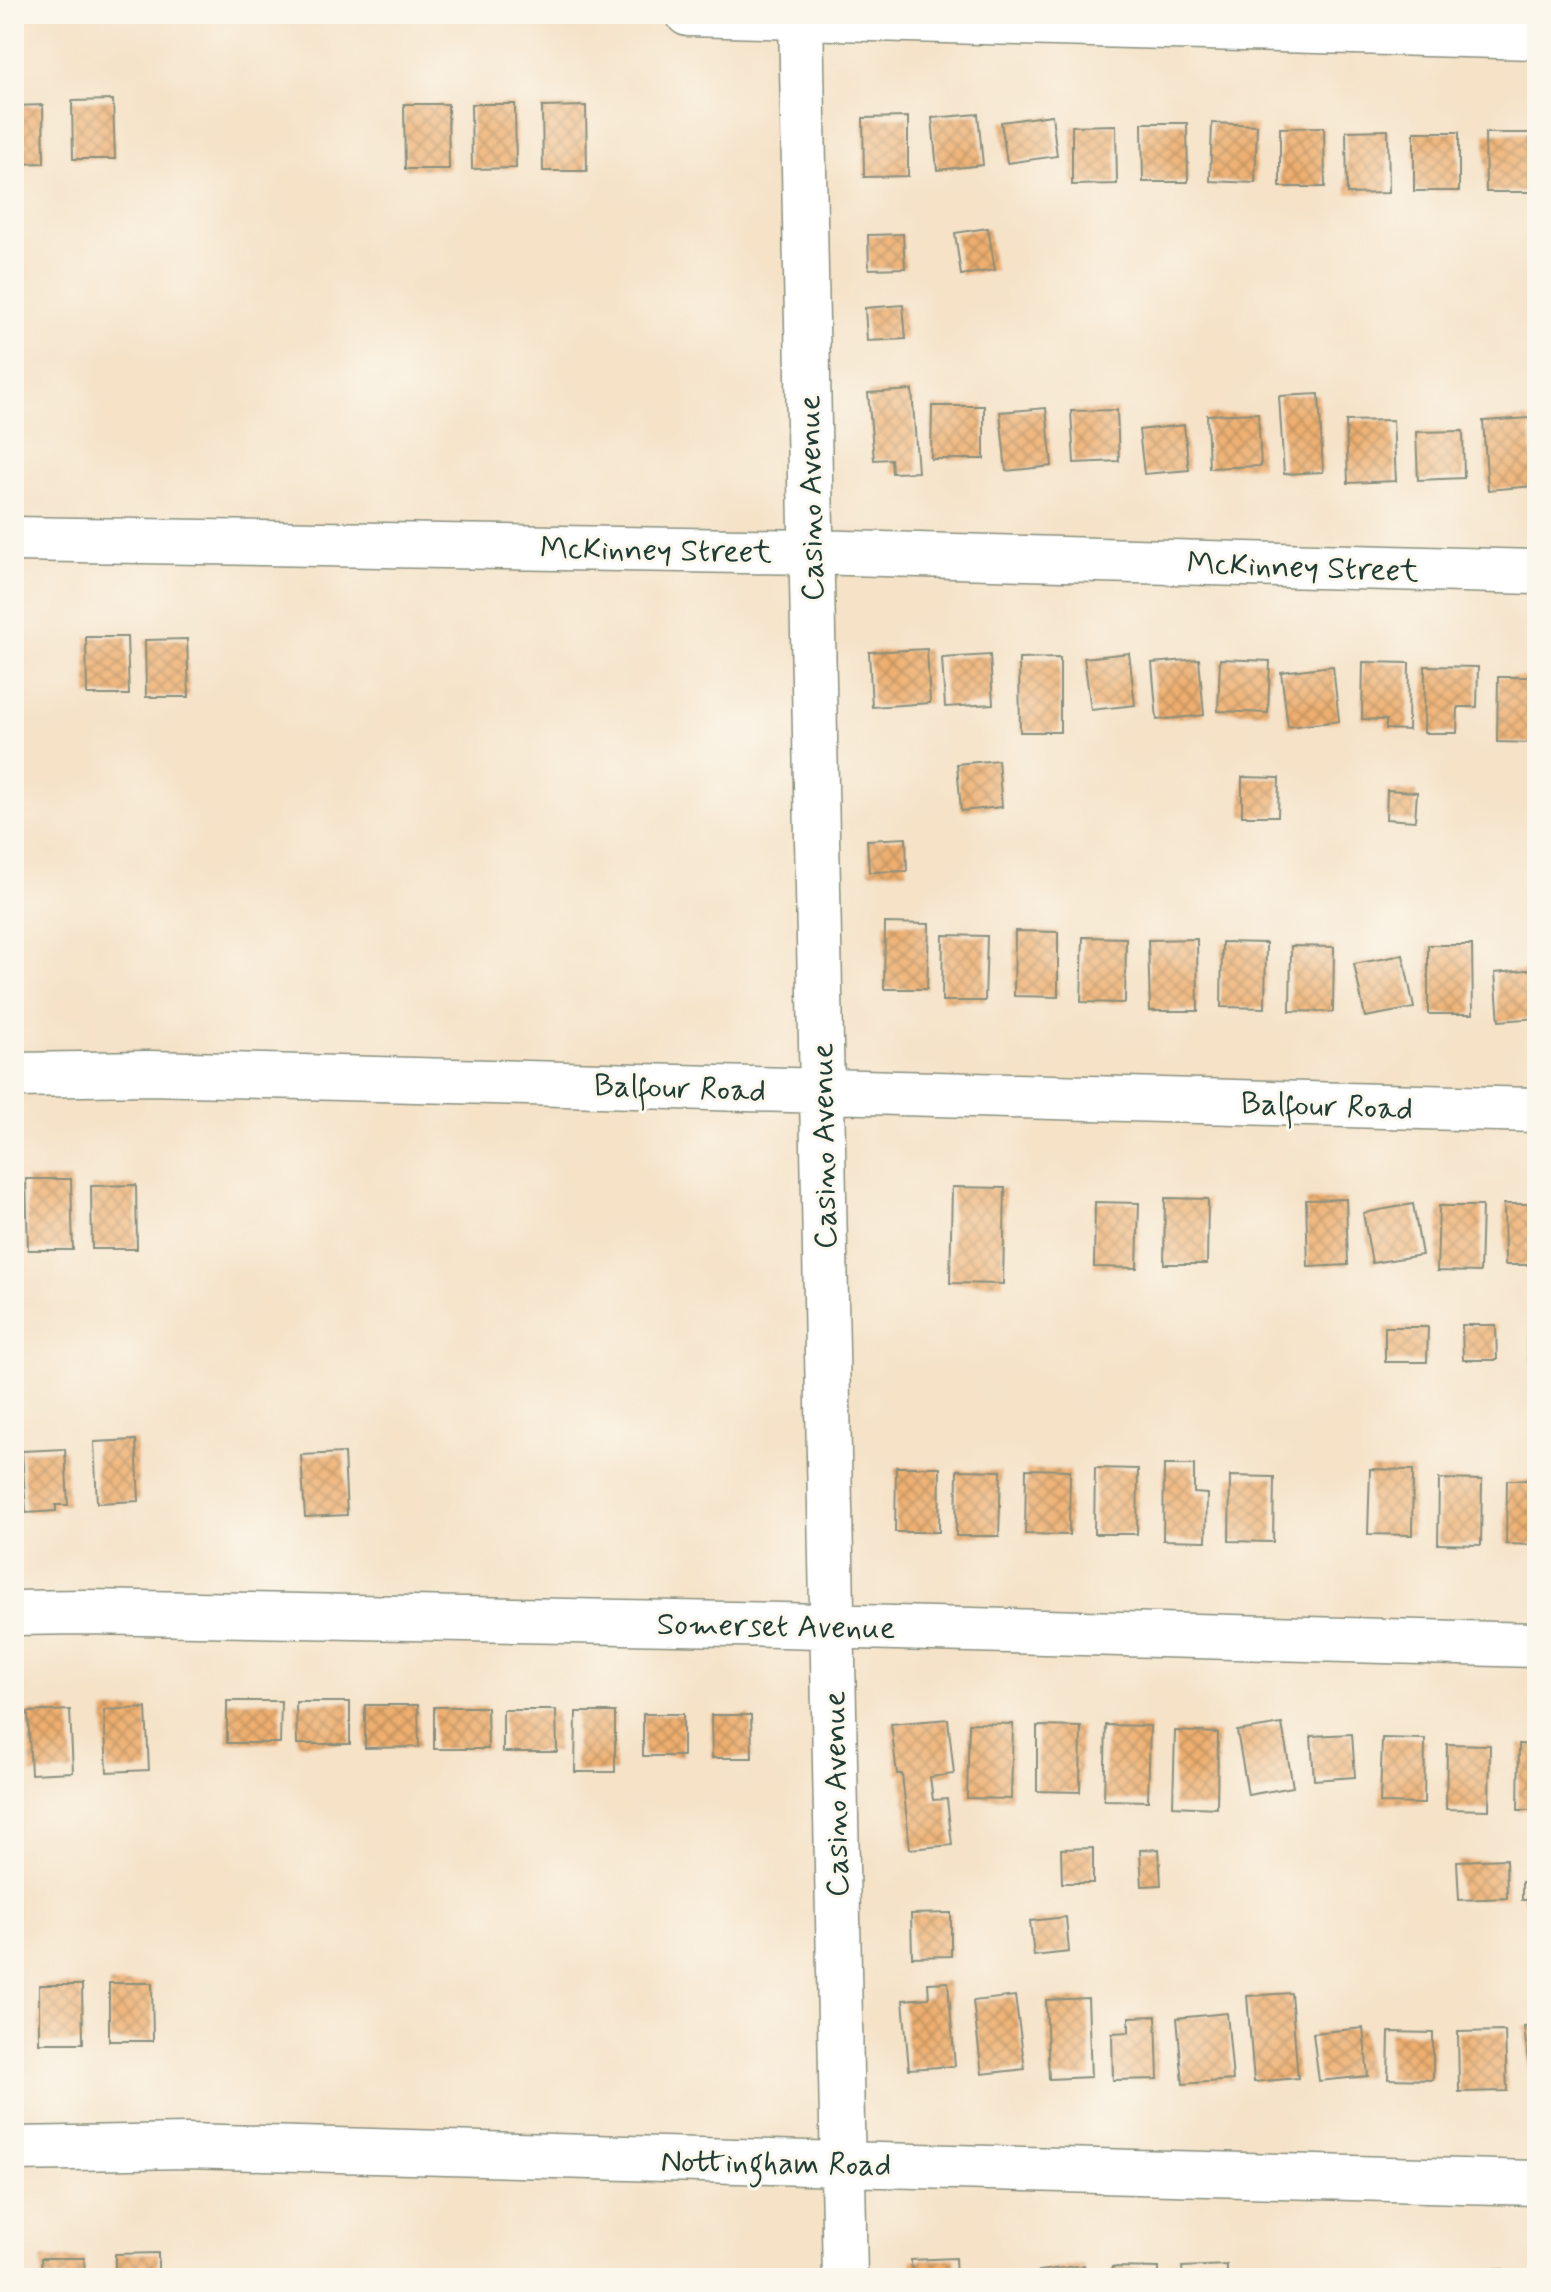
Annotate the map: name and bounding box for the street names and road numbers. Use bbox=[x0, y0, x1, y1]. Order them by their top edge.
street label: Casino Avenue bbox=[789, 394, 835, 601]
street label: McKinney Street bbox=[539, 528, 773, 574]
street label: McKinney Street bbox=[1186, 543, 1420, 593]
street label: Casino Avenue bbox=[802, 1042, 848, 1249]
street label: Balfour Road bbox=[593, 1065, 767, 1115]
street label: Balfour Road bbox=[1240, 1083, 1414, 1133]
street label: Somerset Avenue bbox=[656, 1604, 896, 1650]
street label: Casino Avenue bbox=[814, 1690, 860, 1897]
street label: Nottingham Road bbox=[660, 2141, 892, 2190]

